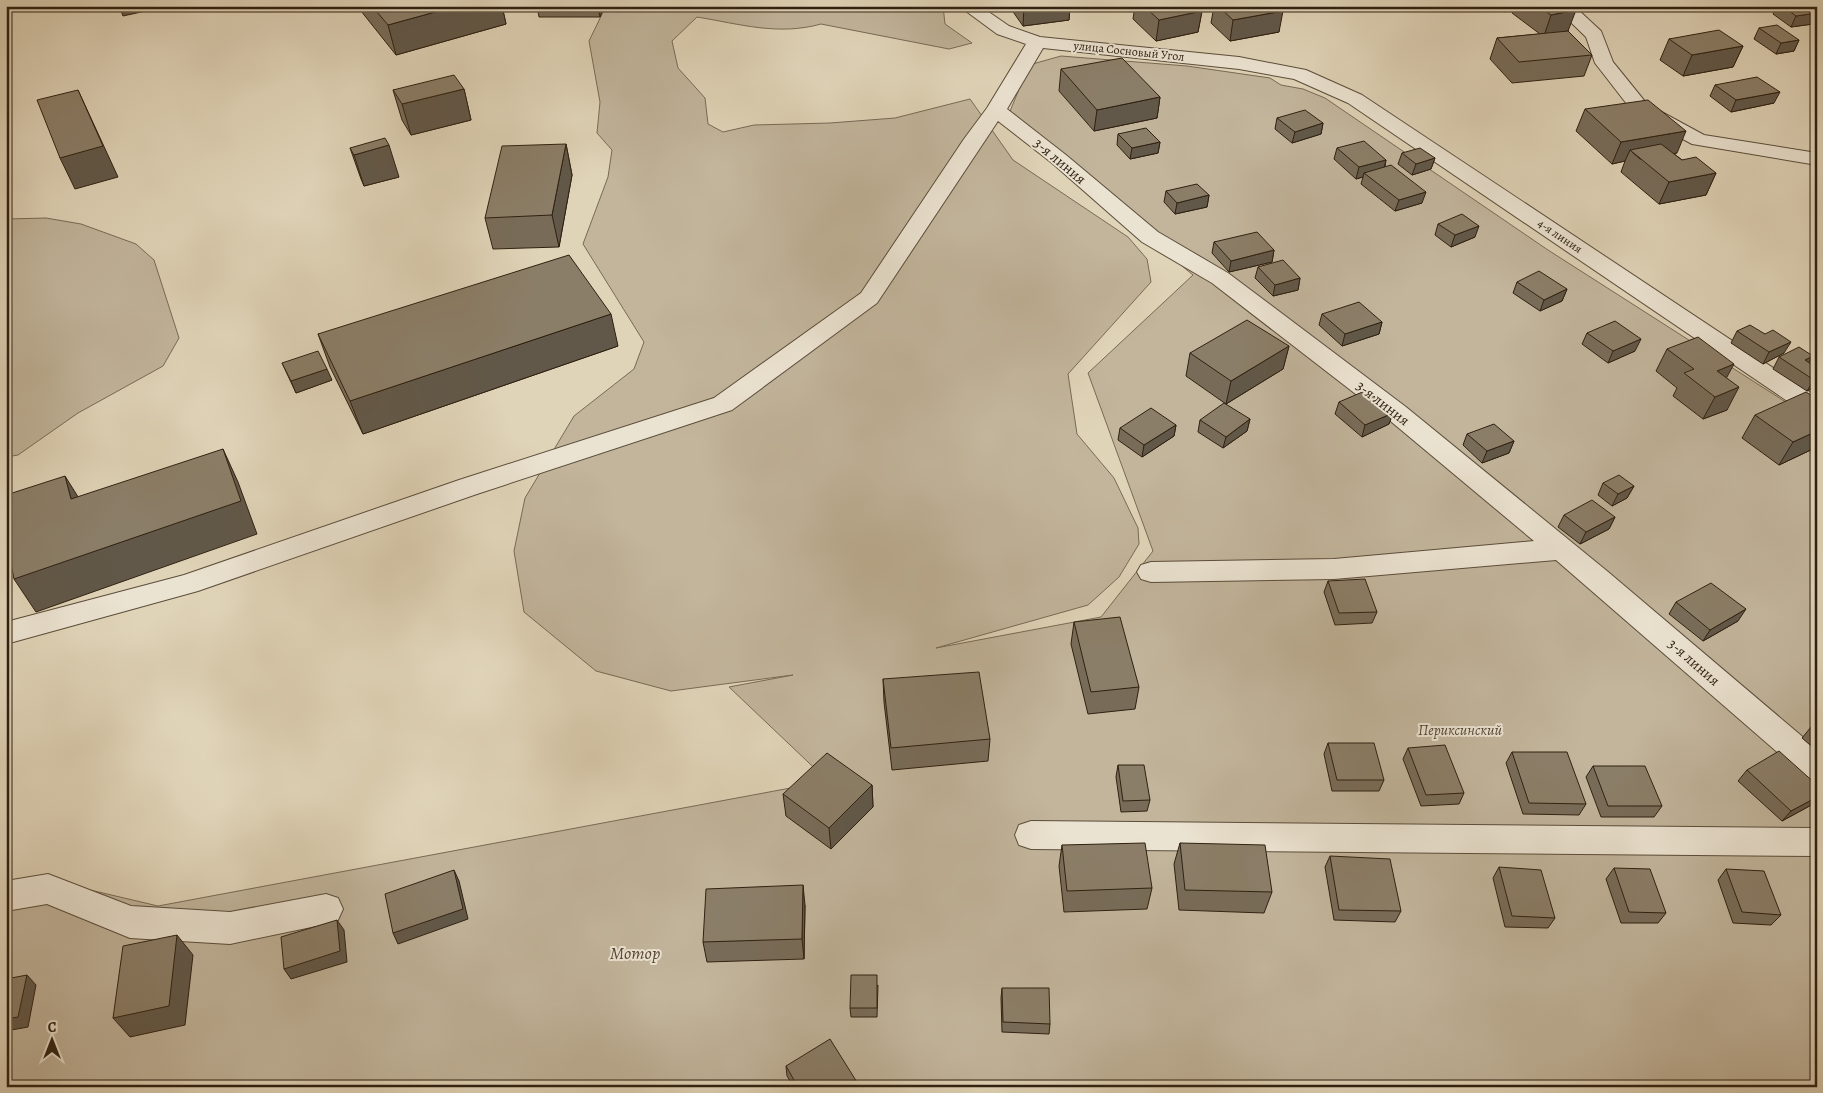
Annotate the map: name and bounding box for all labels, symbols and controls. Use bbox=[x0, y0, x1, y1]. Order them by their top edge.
street label: улица Сосновый Угол bbox=[1072, 37, 1185, 65]
street label: 3-я линия bbox=[1029, 133, 1091, 189]
street label: 4-я линия bbox=[1534, 215, 1586, 257]
street label: 3-я линия bbox=[1352, 376, 1414, 430]
street label: 3-я линия bbox=[1664, 634, 1724, 690]
park label: Периксинский bbox=[1418, 720, 1503, 740]
park label: Мотор bbox=[610, 941, 660, 965]
north arrow bbox=[28, 1016, 78, 1066]
text: С bbox=[48, 1018, 57, 1037]

